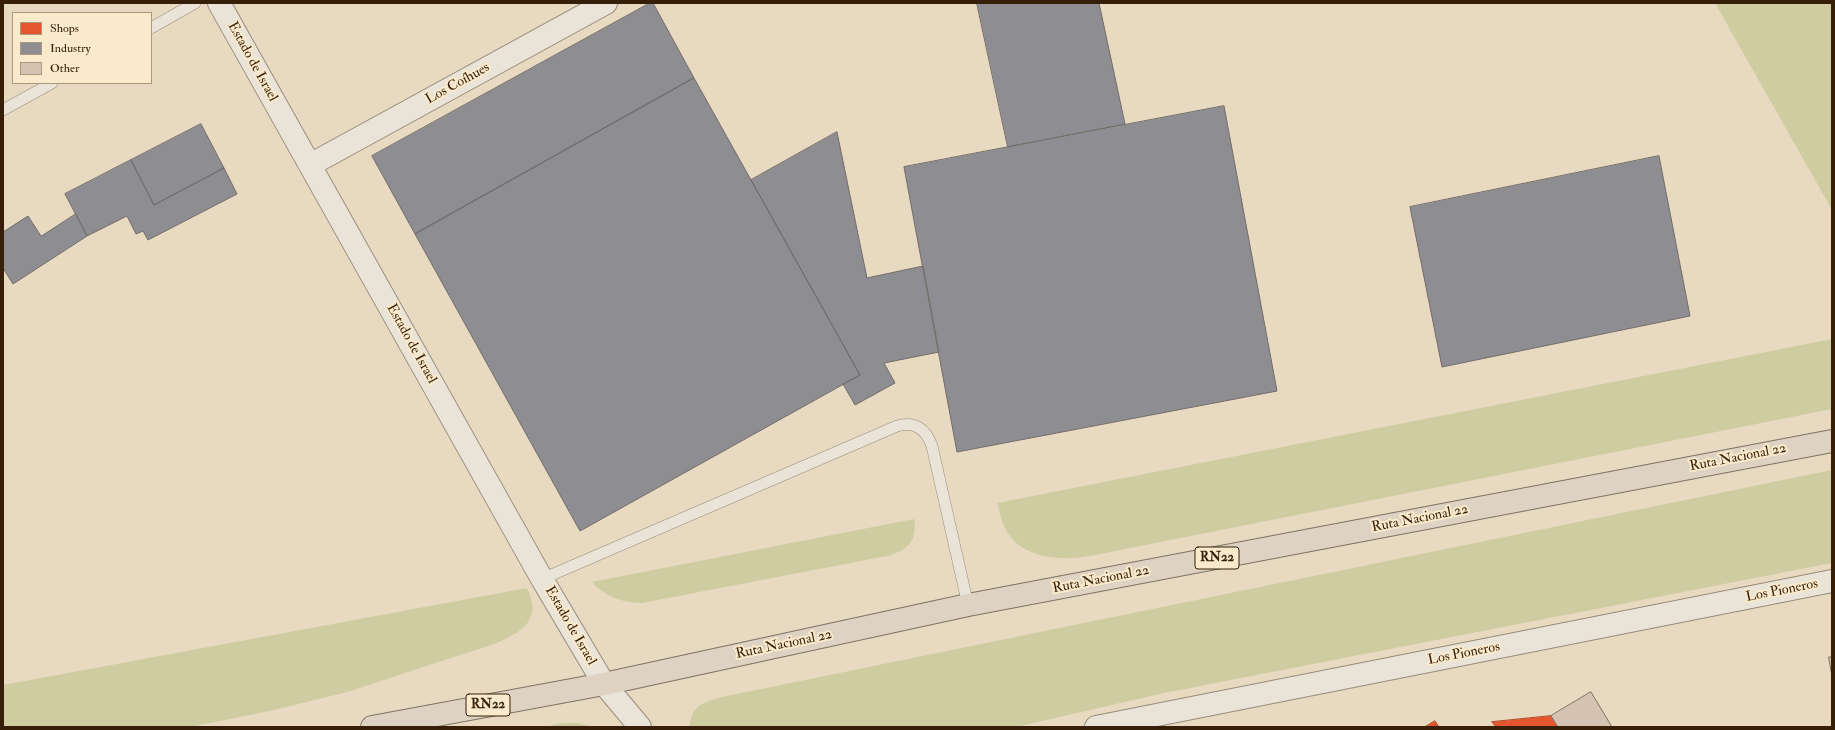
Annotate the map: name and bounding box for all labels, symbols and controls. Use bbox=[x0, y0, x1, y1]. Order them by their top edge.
legend bbox=[12, 12, 152, 84]
street label: Estado de Israel bbox=[223, 19, 281, 105]
text: Shops bbox=[50, 21, 79, 36]
text: Industry bbox=[50, 41, 91, 56]
street label: Los Coíhues bbox=[423, 60, 493, 108]
text: Other bbox=[50, 61, 79, 76]
street label: Estado de Israel bbox=[382, 301, 440, 387]
street label: Ruta Nacional 22 bbox=[1688, 440, 1788, 476]
street label: Ruta Nacional 22 bbox=[1370, 501, 1470, 537]
road number: RN22 bbox=[1195, 547, 1239, 569]
street label: Ruta Nacional 22 bbox=[1051, 562, 1151, 598]
street label: Los Pioneros bbox=[1745, 576, 1819, 606]
street label: Estado de Israel bbox=[541, 584, 599, 668]
street label: Ruta Nacional 22 bbox=[734, 627, 834, 663]
street label: Los Pioneros bbox=[1427, 639, 1501, 669]
road number: RN22 bbox=[466, 694, 510, 716]

